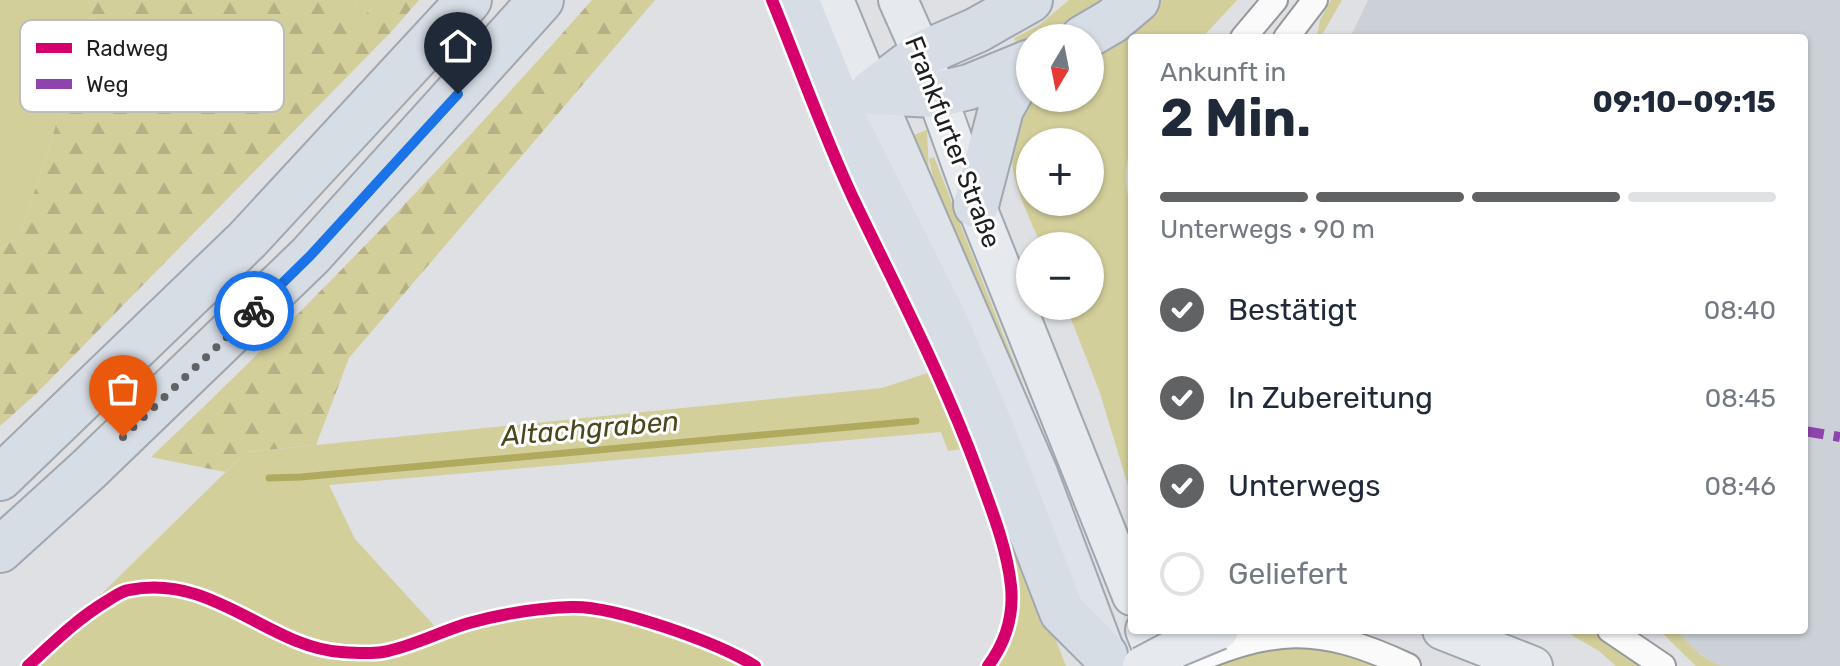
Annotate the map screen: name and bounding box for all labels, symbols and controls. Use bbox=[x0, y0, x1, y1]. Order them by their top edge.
pin bbox=[424, 12, 492, 94]
legend bbox=[20, 20, 284, 112]
icon: home bbox=[436, 24, 480, 68]
north arrow bbox=[1016, 24, 1104, 112]
map controls bbox=[1016, 24, 1104, 320]
street label: Frankfurter Straße bbox=[898, 32, 1007, 252]
text: Radweg bbox=[86, 35, 168, 62]
text: Ankunft in bbox=[1160, 57, 1286, 88]
text: Weg bbox=[86, 71, 129, 98]
text: 09:10–09:15 bbox=[1593, 84, 1776, 120]
text: 2 Min. bbox=[1160, 87, 1311, 149]
button: + bbox=[1016, 128, 1104, 216]
text: Unterwegs · 90 m bbox=[1160, 214, 1375, 245]
button: − bbox=[1016, 232, 1104, 320]
courier bbox=[214, 271, 294, 351]
icon: check bbox=[1160, 288, 1204, 332]
icon: bike bbox=[232, 289, 276, 333]
text: Bestätigt bbox=[1228, 292, 1357, 328]
text: 08:40 bbox=[1704, 295, 1776, 326]
pin bbox=[89, 355, 157, 437]
icon: bag bbox=[101, 367, 145, 411]
icon: check bbox=[1160, 376, 1204, 420]
text: In Zubereitung bbox=[1228, 380, 1433, 416]
text: 08:45 bbox=[1705, 383, 1776, 414]
water label: Altachgraben bbox=[498, 404, 680, 453]
icon: check bbox=[1160, 464, 1204, 508]
text: Unterwegs bbox=[1228, 468, 1381, 504]
text: 08:46 bbox=[1704, 471, 1776, 502]
text: Geliefert bbox=[1228, 556, 1348, 592]

